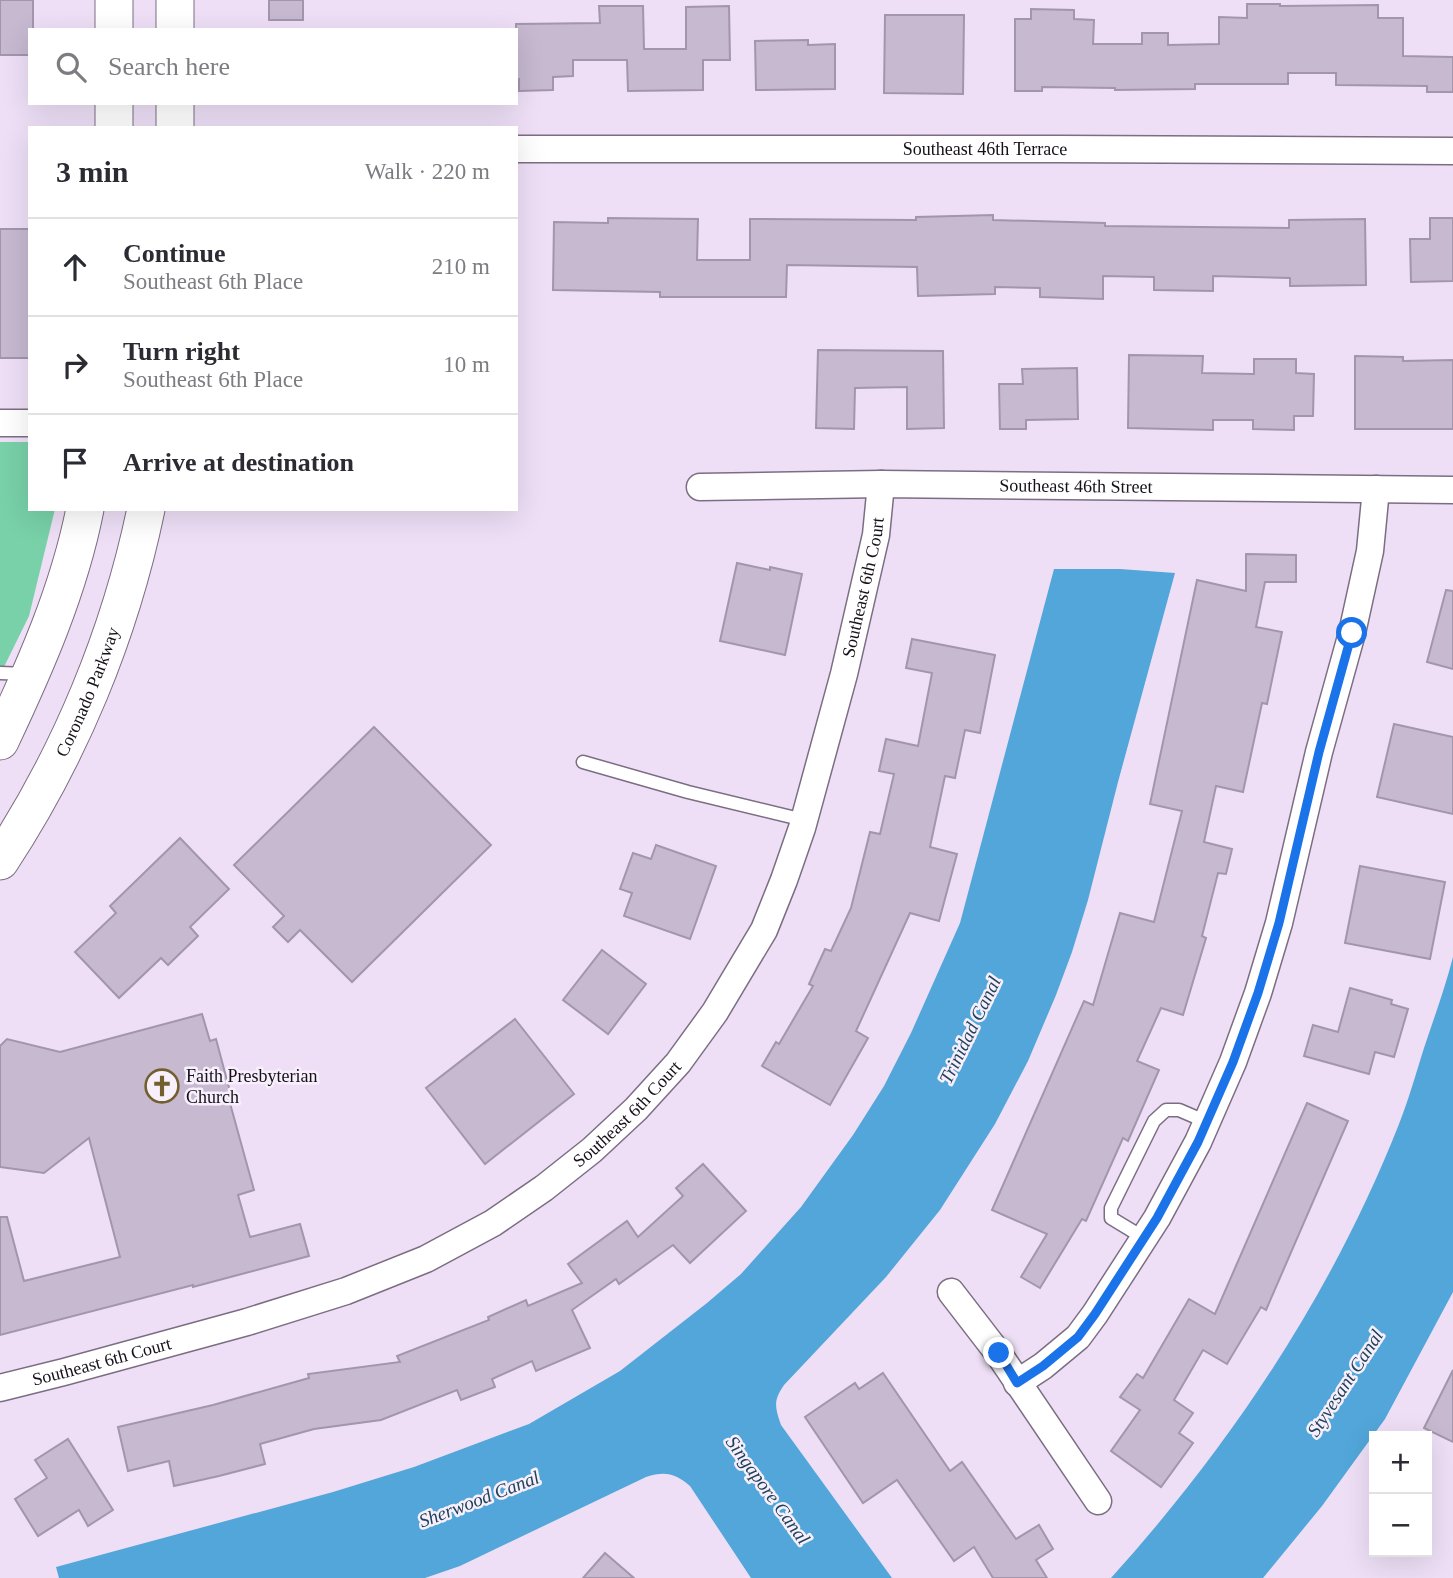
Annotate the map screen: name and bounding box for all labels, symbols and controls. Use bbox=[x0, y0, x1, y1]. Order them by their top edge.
search box bbox=[28, 28, 518, 105]
icon: search bbox=[52, 48, 90, 86]
text: Search here bbox=[108, 52, 230, 81]
street label: Southeast 46th Terrace bbox=[903, 139, 1067, 159]
text: 3 min bbox=[56, 155, 129, 188]
text: Walk · 220 m bbox=[365, 159, 490, 184]
text: Continue bbox=[123, 239, 226, 268]
icon: ahead bbox=[56, 248, 94, 286]
text: 210 m bbox=[432, 254, 490, 279]
text: Southeast 6th Place bbox=[123, 269, 303, 294]
text: Turn right bbox=[123, 337, 240, 366]
icon: right bbox=[56, 346, 94, 384]
text: 10 m bbox=[443, 352, 490, 377]
text: Southeast 6th Place bbox=[123, 367, 303, 392]
icon: arrive bbox=[56, 444, 94, 482]
text: Arrive at destination bbox=[123, 448, 354, 477]
street label: Southeast 46th Street bbox=[999, 475, 1153, 497]
street label: Southeast 6th Court bbox=[838, 516, 888, 659]
route start bbox=[1336, 617, 1367, 648]
street label: Coronado Parkway bbox=[52, 624, 123, 760]
water label: Trinidad Canal bbox=[935, 973, 1005, 1087]
street label: Southeast 6th Court bbox=[569, 1057, 685, 1171]
place label: Faith Presbyterian Church bbox=[186, 1066, 317, 1107]
church icon: Faith Presbyterian Church bbox=[143, 1067, 181, 1105]
water label: Styvesant Canal bbox=[1303, 1326, 1387, 1440]
street label: Southeast 6th Court bbox=[30, 1333, 173, 1390]
route end bbox=[983, 1337, 1014, 1368]
map controls bbox=[1369, 1431, 1432, 1557]
button: + bbox=[1369, 1431, 1432, 1494]
water label: Singapore Canal bbox=[722, 1432, 814, 1548]
water label: Sherwood Canal bbox=[416, 1466, 542, 1532]
button: − bbox=[1369, 1494, 1432, 1557]

